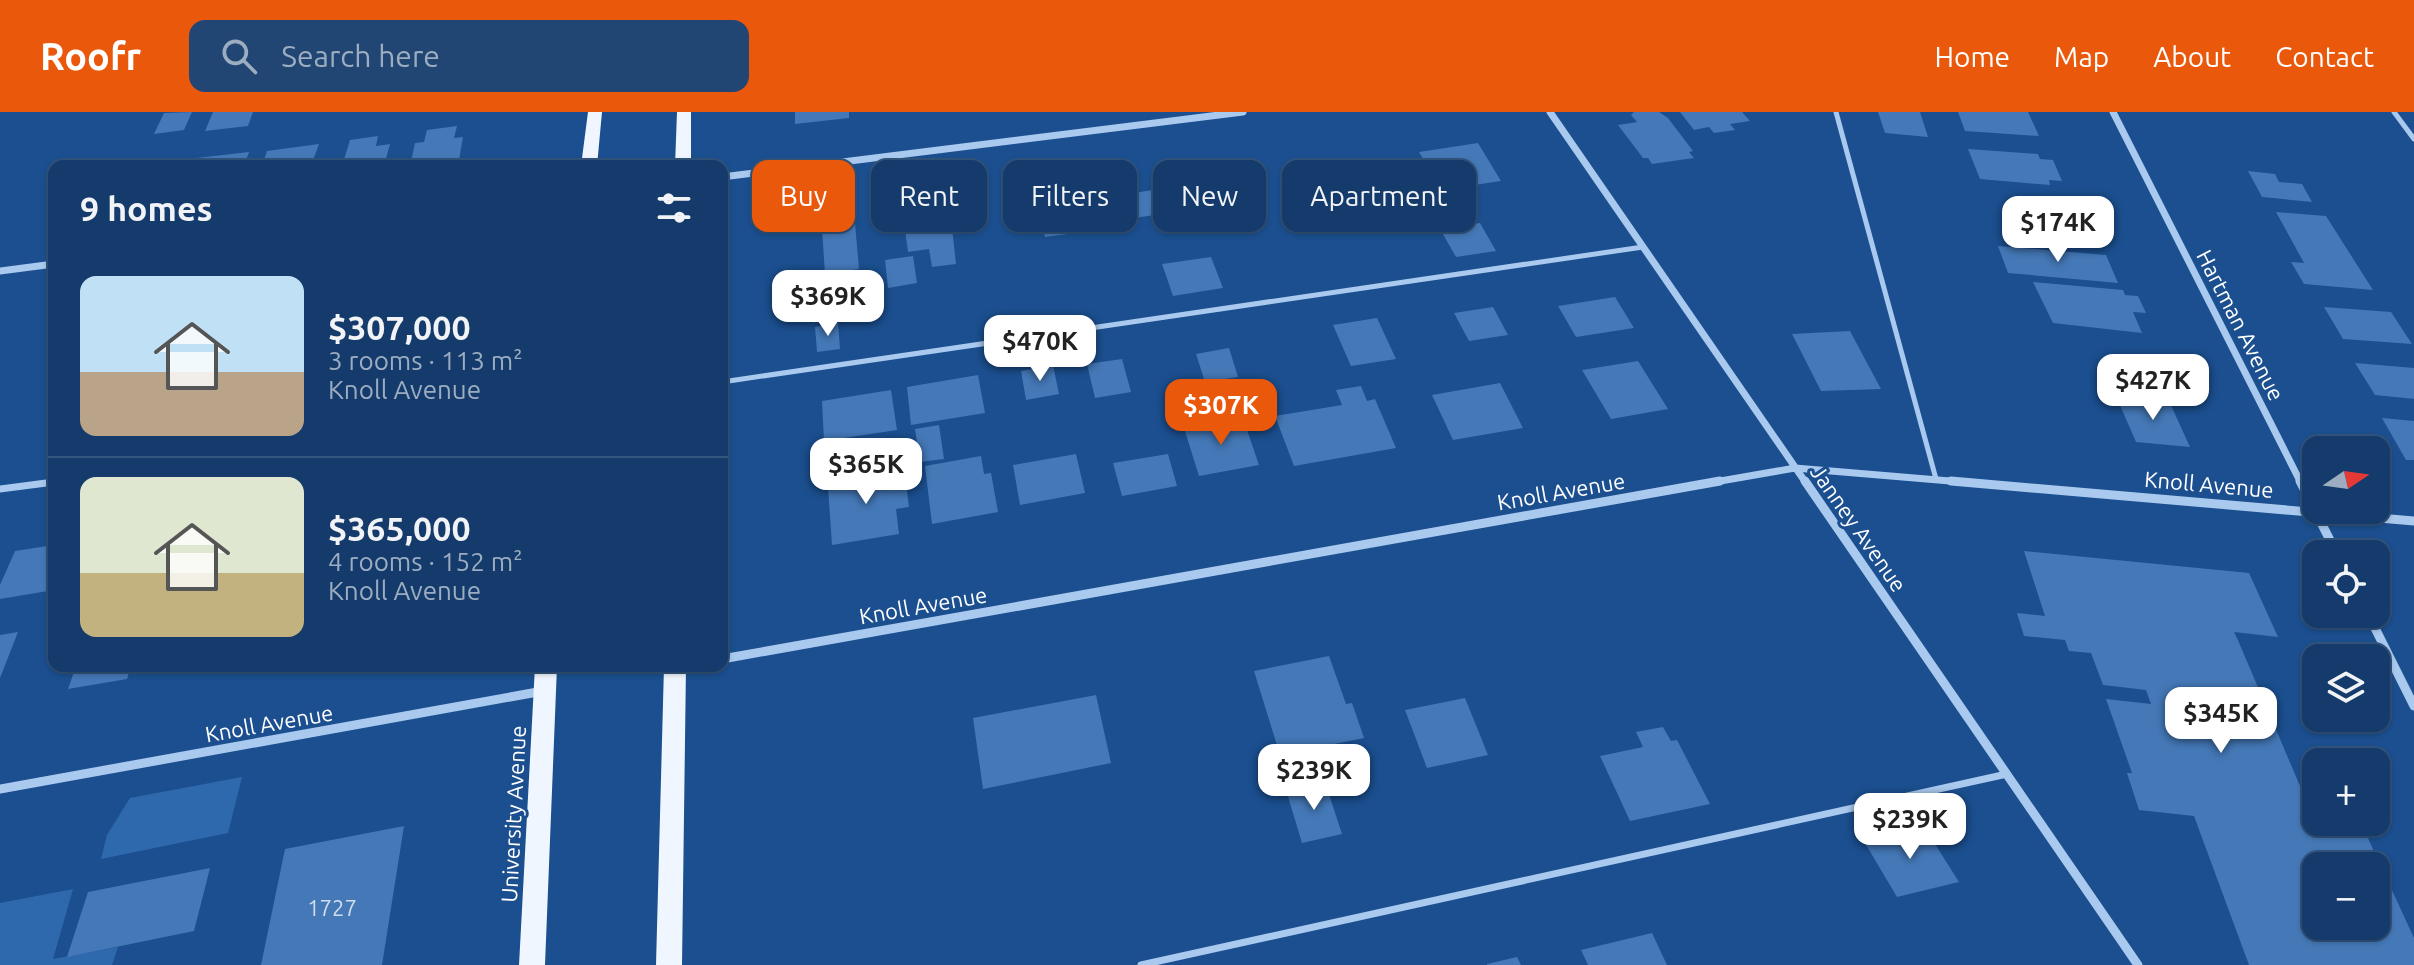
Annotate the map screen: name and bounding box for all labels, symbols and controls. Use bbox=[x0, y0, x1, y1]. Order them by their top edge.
search box bbox=[189, 20, 749, 92]
icon: search bbox=[217, 34, 261, 78]
text: Roofr bbox=[40, 35, 141, 77]
text: Search here bbox=[281, 39, 440, 73]
text: Home bbox=[1935, 41, 2010, 72]
text: Map bbox=[2054, 41, 2109, 72]
text: About bbox=[2153, 41, 2231, 72]
text: Contact bbox=[2275, 41, 2374, 72]
chip: Buy bbox=[752, 160, 855, 232]
chip: Rent bbox=[871, 160, 987, 232]
chip: Filters bbox=[1003, 160, 1137, 232]
chip: New bbox=[1153, 160, 1266, 232]
chip: Apartment bbox=[1282, 160, 1476, 232]
icon: filters bbox=[652, 186, 696, 230]
text: 9 homes bbox=[80, 189, 213, 227]
pin: $174K bbox=[2002, 196, 2114, 264]
text: $174K bbox=[2020, 207, 2096, 236]
street label: Hartman Avenue bbox=[2192, 246, 2290, 404]
pin: $369K bbox=[772, 270, 884, 338]
text: $369K bbox=[790, 281, 866, 310]
icon: home bbox=[144, 308, 240, 404]
text: $307,000 bbox=[328, 308, 471, 346]
pin: $470K bbox=[984, 315, 1096, 383]
text: $470K bbox=[1002, 326, 1078, 355]
text: 3 rooms · 113 m² bbox=[328, 346, 523, 375]
pin: $427K bbox=[2097, 354, 2209, 422]
text: $427K bbox=[2115, 365, 2191, 394]
text: Knoll Avenue bbox=[328, 375, 481, 404]
pin: $307K bbox=[1165, 379, 1277, 447]
text: $307K bbox=[1183, 390, 1259, 419]
north arrow bbox=[2302, 436, 2390, 524]
map controls bbox=[2302, 436, 2390, 940]
pin: $365K bbox=[810, 438, 922, 506]
text: $365K bbox=[828, 449, 904, 478]
street label: Janney Avenue bbox=[1806, 460, 1912, 596]
street label: Knoll Avenue bbox=[2143, 466, 2275, 502]
street label: Knoll Avenue bbox=[1495, 467, 1627, 515]
icon: home bbox=[144, 509, 240, 605]
text: $365,000 bbox=[328, 509, 471, 547]
button: locate bbox=[2302, 540, 2390, 628]
text: 4 rooms · 152 m² bbox=[328, 547, 523, 576]
text: Knoll Avenue bbox=[328, 576, 481, 605]
street label: Knoll Avenue bbox=[857, 581, 989, 629]
button: layers bbox=[2302, 644, 2390, 732]
pin: $345K bbox=[2165, 687, 2277, 755]
text: $345K bbox=[2183, 698, 2259, 727]
street label: Knoll Avenue bbox=[203, 699, 335, 747]
street label: University Avenue bbox=[496, 725, 530, 903]
pin: $239K bbox=[1258, 744, 1370, 812]
button: + bbox=[2302, 748, 2390, 836]
text: $239K bbox=[1276, 755, 1352, 784]
pin: $239K bbox=[1854, 793, 1966, 861]
text: $239K bbox=[1872, 804, 1948, 833]
button: − bbox=[2302, 852, 2390, 940]
house number: 1727 bbox=[307, 895, 357, 920]

